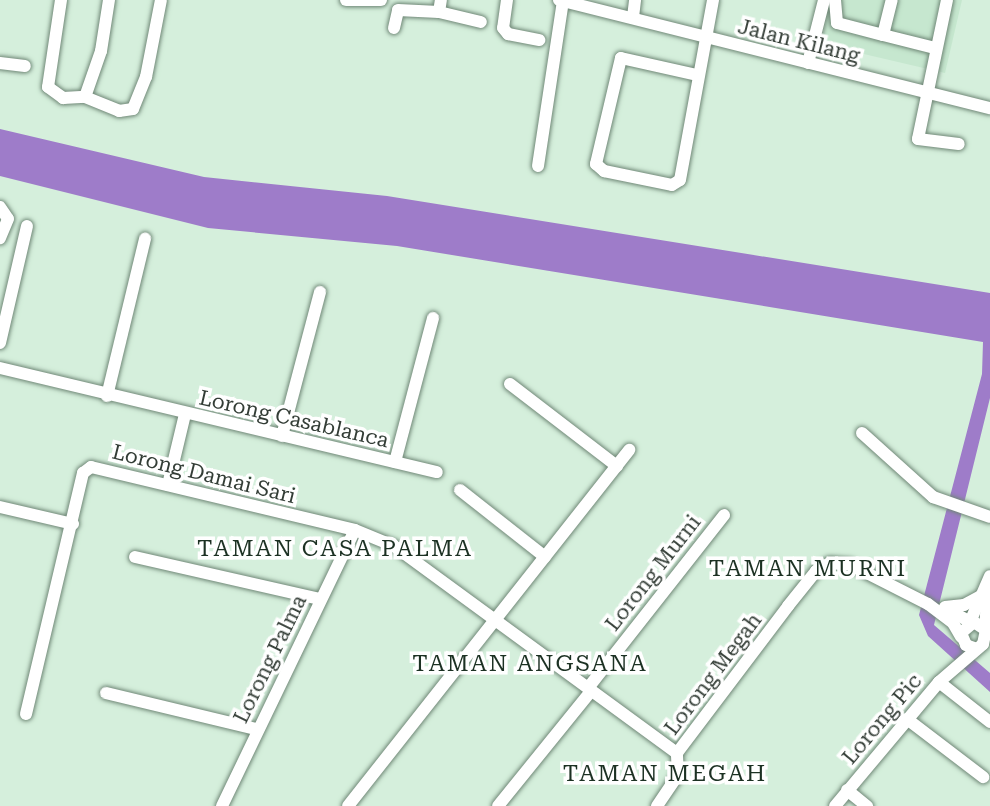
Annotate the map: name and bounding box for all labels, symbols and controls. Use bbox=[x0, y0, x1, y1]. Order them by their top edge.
street label: Jalan Kilang bbox=[735, 14, 863, 68]
street label: Lorong Casablanca bbox=[197, 385, 391, 453]
street label: Lorong Damai Sari bbox=[110, 439, 298, 509]
street label: Lorong Murni bbox=[600, 510, 706, 636]
district label: TAMAN CASA PALMA bbox=[199, 535, 471, 563]
district label: TAMAN MURNI bbox=[710, 555, 906, 583]
street label: Lorong Palma bbox=[228, 591, 312, 727]
street label: Lorong Megah bbox=[659, 608, 767, 740]
district label: TAMAN ANGSANA bbox=[414, 650, 646, 678]
street label: Lorong Pic bbox=[837, 669, 927, 769]
district label: TAMAN MEGAH bbox=[564, 760, 766, 788]

